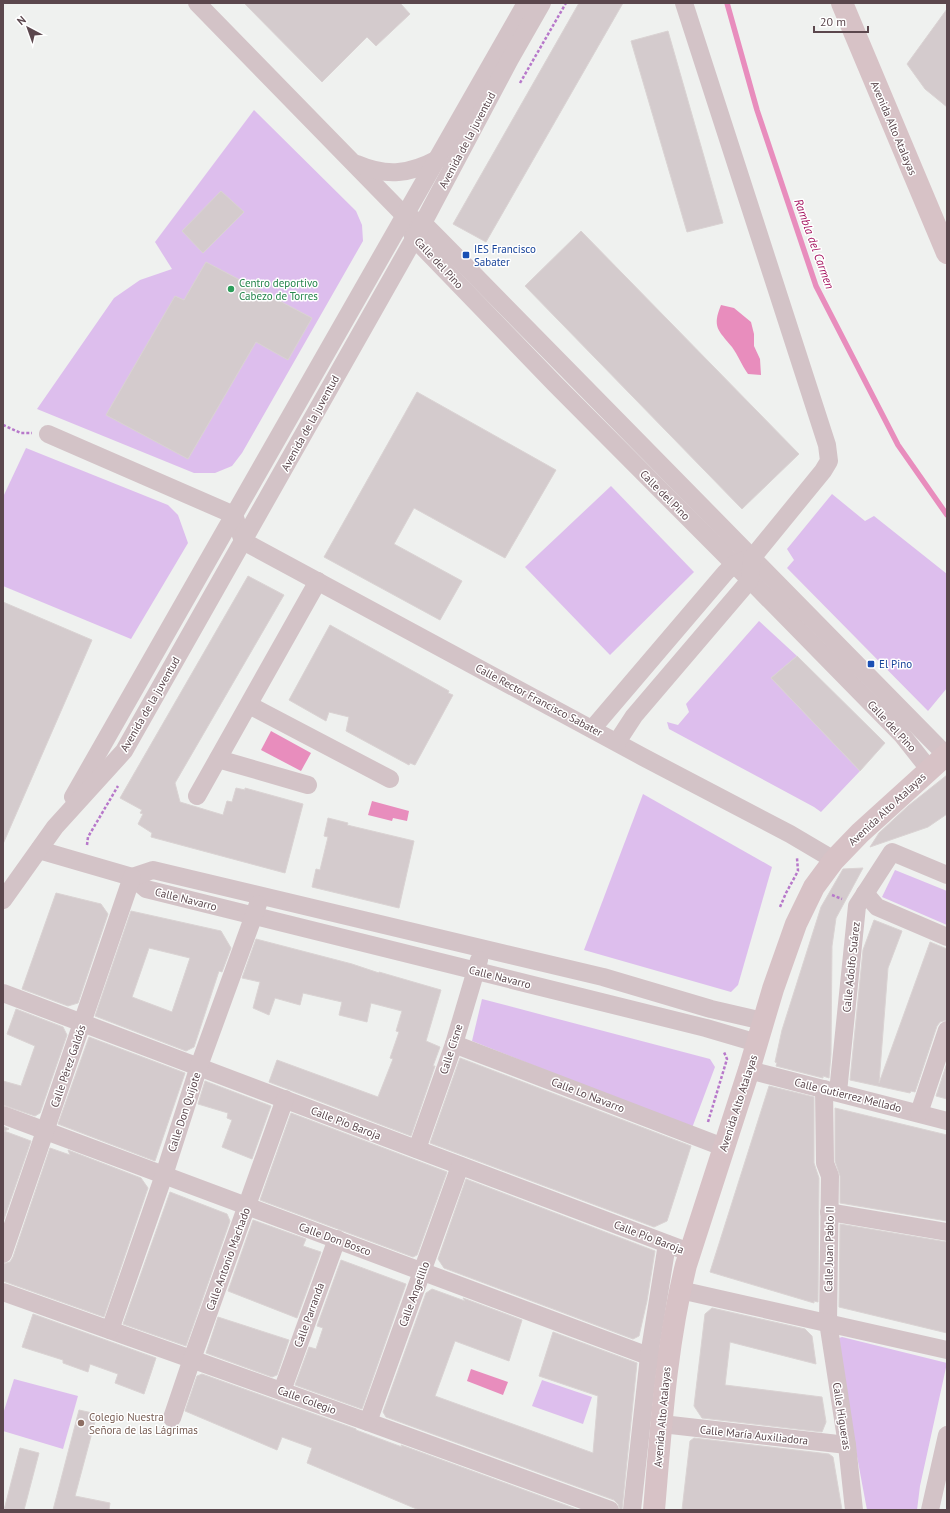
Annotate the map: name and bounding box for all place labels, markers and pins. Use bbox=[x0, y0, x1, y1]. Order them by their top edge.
place label: IES Francisco Sabater bbox=[474, 242, 536, 269]
marker: IES Francisco Sabater bbox=[461, 250, 471, 260]
place label: Centro deportivo Cabezo de Torres bbox=[239, 276, 318, 303]
marker: Centro deportivo Cabezo de Torres bbox=[226, 284, 236, 294]
place label: El Pino bbox=[879, 657, 912, 671]
marker: El Pino bbox=[866, 659, 876, 669]
place label: Colegio Nuestra Señora de las Lágrimas bbox=[89, 1410, 198, 1437]
marker: Colegio Nuestra Señora de las Lágrimas bbox=[76, 1418, 86, 1428]

